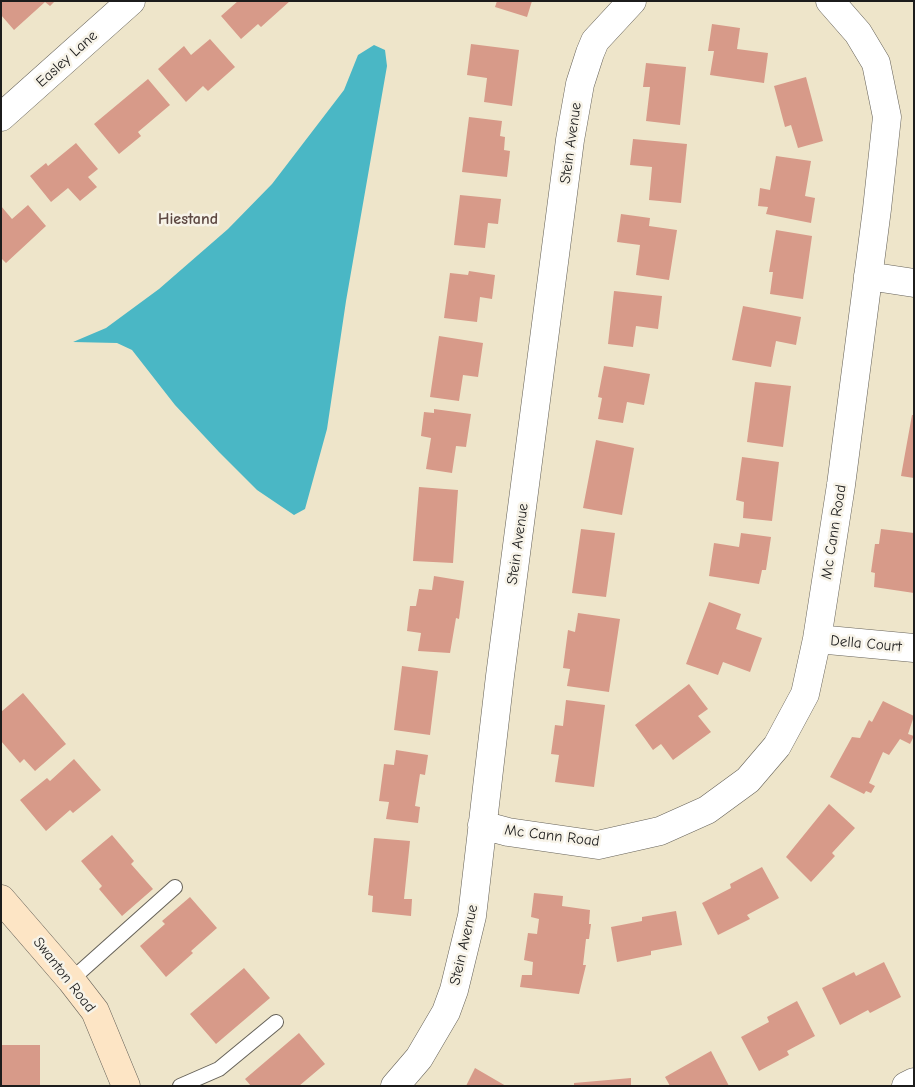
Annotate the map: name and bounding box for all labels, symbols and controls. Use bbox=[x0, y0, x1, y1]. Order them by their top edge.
street label: Easley Lane bbox=[33, 27, 101, 91]
street label: Stein Avenue bbox=[556, 101, 586, 185]
district label: Hiestand bbox=[158, 209, 218, 229]
street label: Mc Cann Road bbox=[818, 483, 850, 581]
street label: Stein Avenue bbox=[503, 502, 533, 586]
street label: Della Court bbox=[830, 632, 902, 656]
street label: Mc Cann Road bbox=[503, 821, 601, 851]
street label: Stein Avenue bbox=[446, 903, 482, 987]
street label: Swanton Road bbox=[29, 934, 99, 1016]

